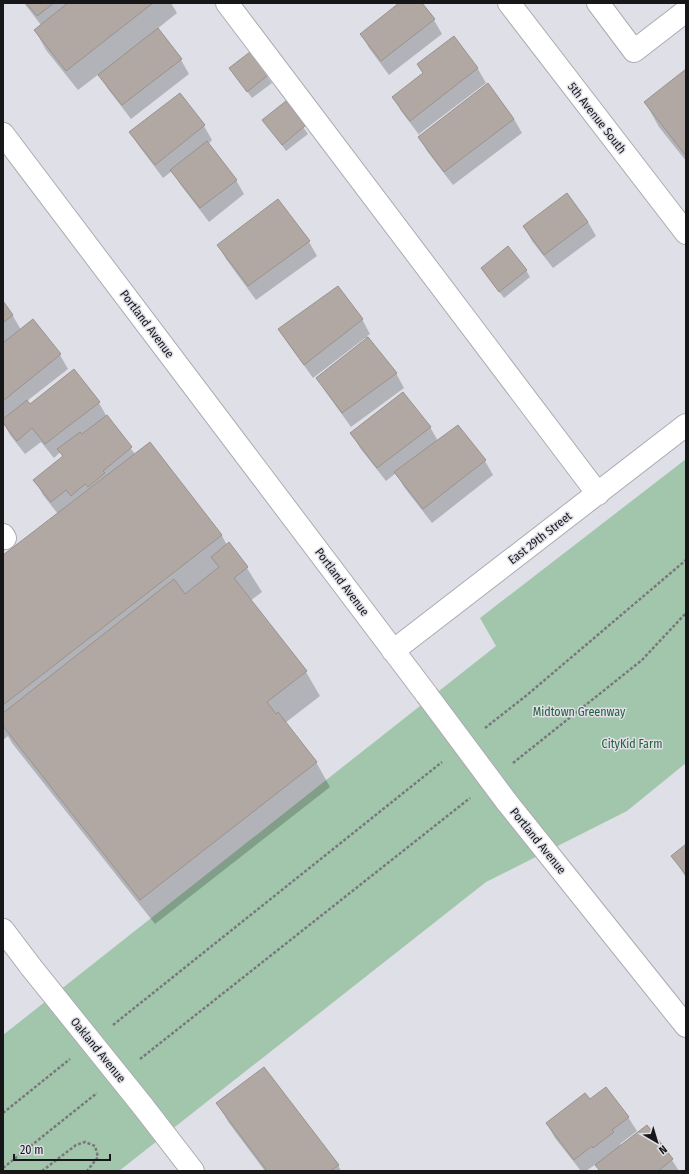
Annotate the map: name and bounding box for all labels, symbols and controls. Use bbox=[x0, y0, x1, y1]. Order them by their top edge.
street label: 5th Avenue South bbox=[565, 80, 629, 156]
street label: Portland Avenue bbox=[117, 287, 177, 361]
street label: East 29th Street bbox=[505, 509, 575, 567]
street label: Portland Avenue bbox=[312, 545, 372, 619]
park label: Midtown Greenway bbox=[533, 705, 626, 719]
park label: CityKid Farm bbox=[602, 737, 662, 751]
street label: Portland Avenue bbox=[507, 805, 569, 877]
street label: Oakland Avenue bbox=[68, 1015, 129, 1085]
north arrow bbox=[637, 1122, 677, 1162]
scale bar bbox=[14, 1136, 110, 1162]
text: N bbox=[656, 1142, 669, 1157]
text: 20 m bbox=[20, 1143, 44, 1157]

